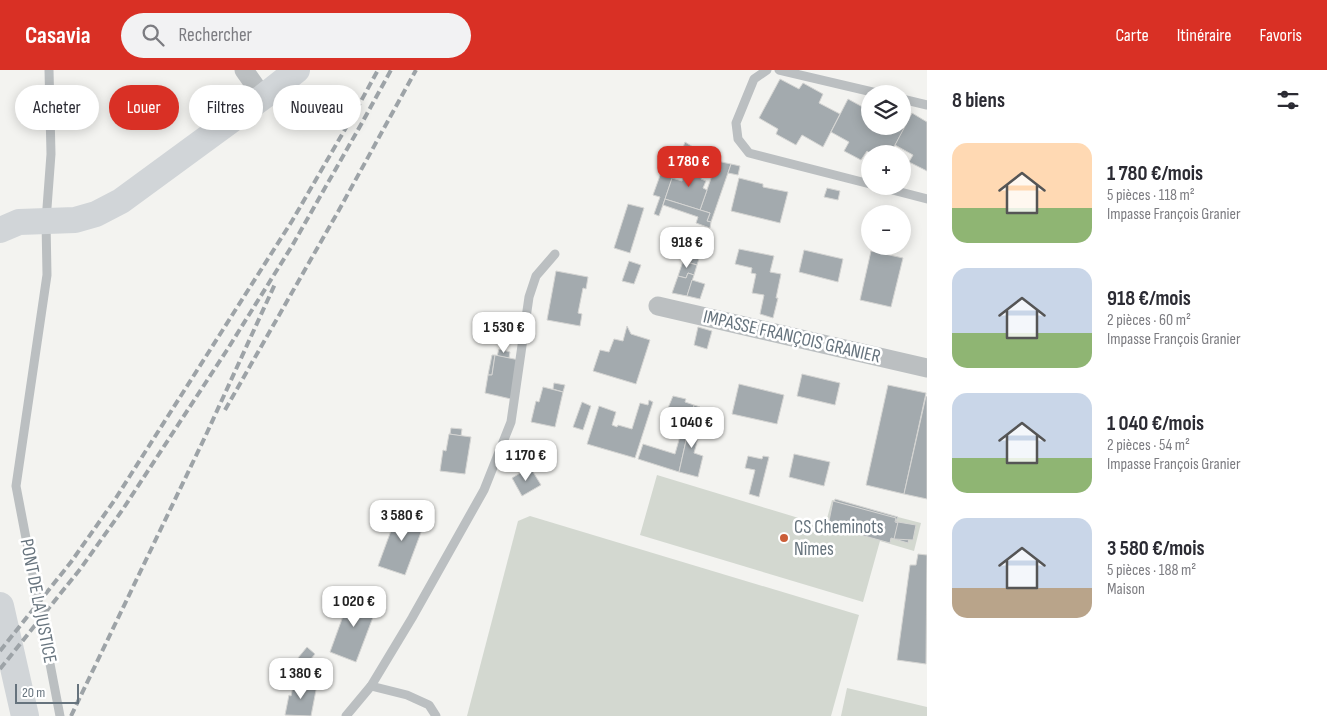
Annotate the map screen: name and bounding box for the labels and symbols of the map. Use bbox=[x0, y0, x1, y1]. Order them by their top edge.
pin: 1 780 € bbox=[643, 146, 735, 188]
pin: 918 € bbox=[652, 226, 722, 269]
street label: IMPASSE FRANÇOIS GRANIER bbox=[701, 305, 883, 369]
pin: 1 530 € bbox=[458, 312, 550, 354]
pin: 1 040 € bbox=[646, 406, 738, 449]
pin: 1 170 € bbox=[480, 440, 572, 482]
pin: 3 580 € bbox=[356, 500, 448, 542]
place label: CS Cheminots Nîmes bbox=[794, 516, 884, 561]
marker: CS Cheminots Nîmes bbox=[778, 532, 790, 544]
street label: PONT DE LA JUSTICE bbox=[15, 537, 61, 665]
pin: 1 020 € bbox=[308, 586, 400, 628]
pin: 1 380 € bbox=[255, 658, 347, 700]
scale bar bbox=[15, 681, 79, 704]

